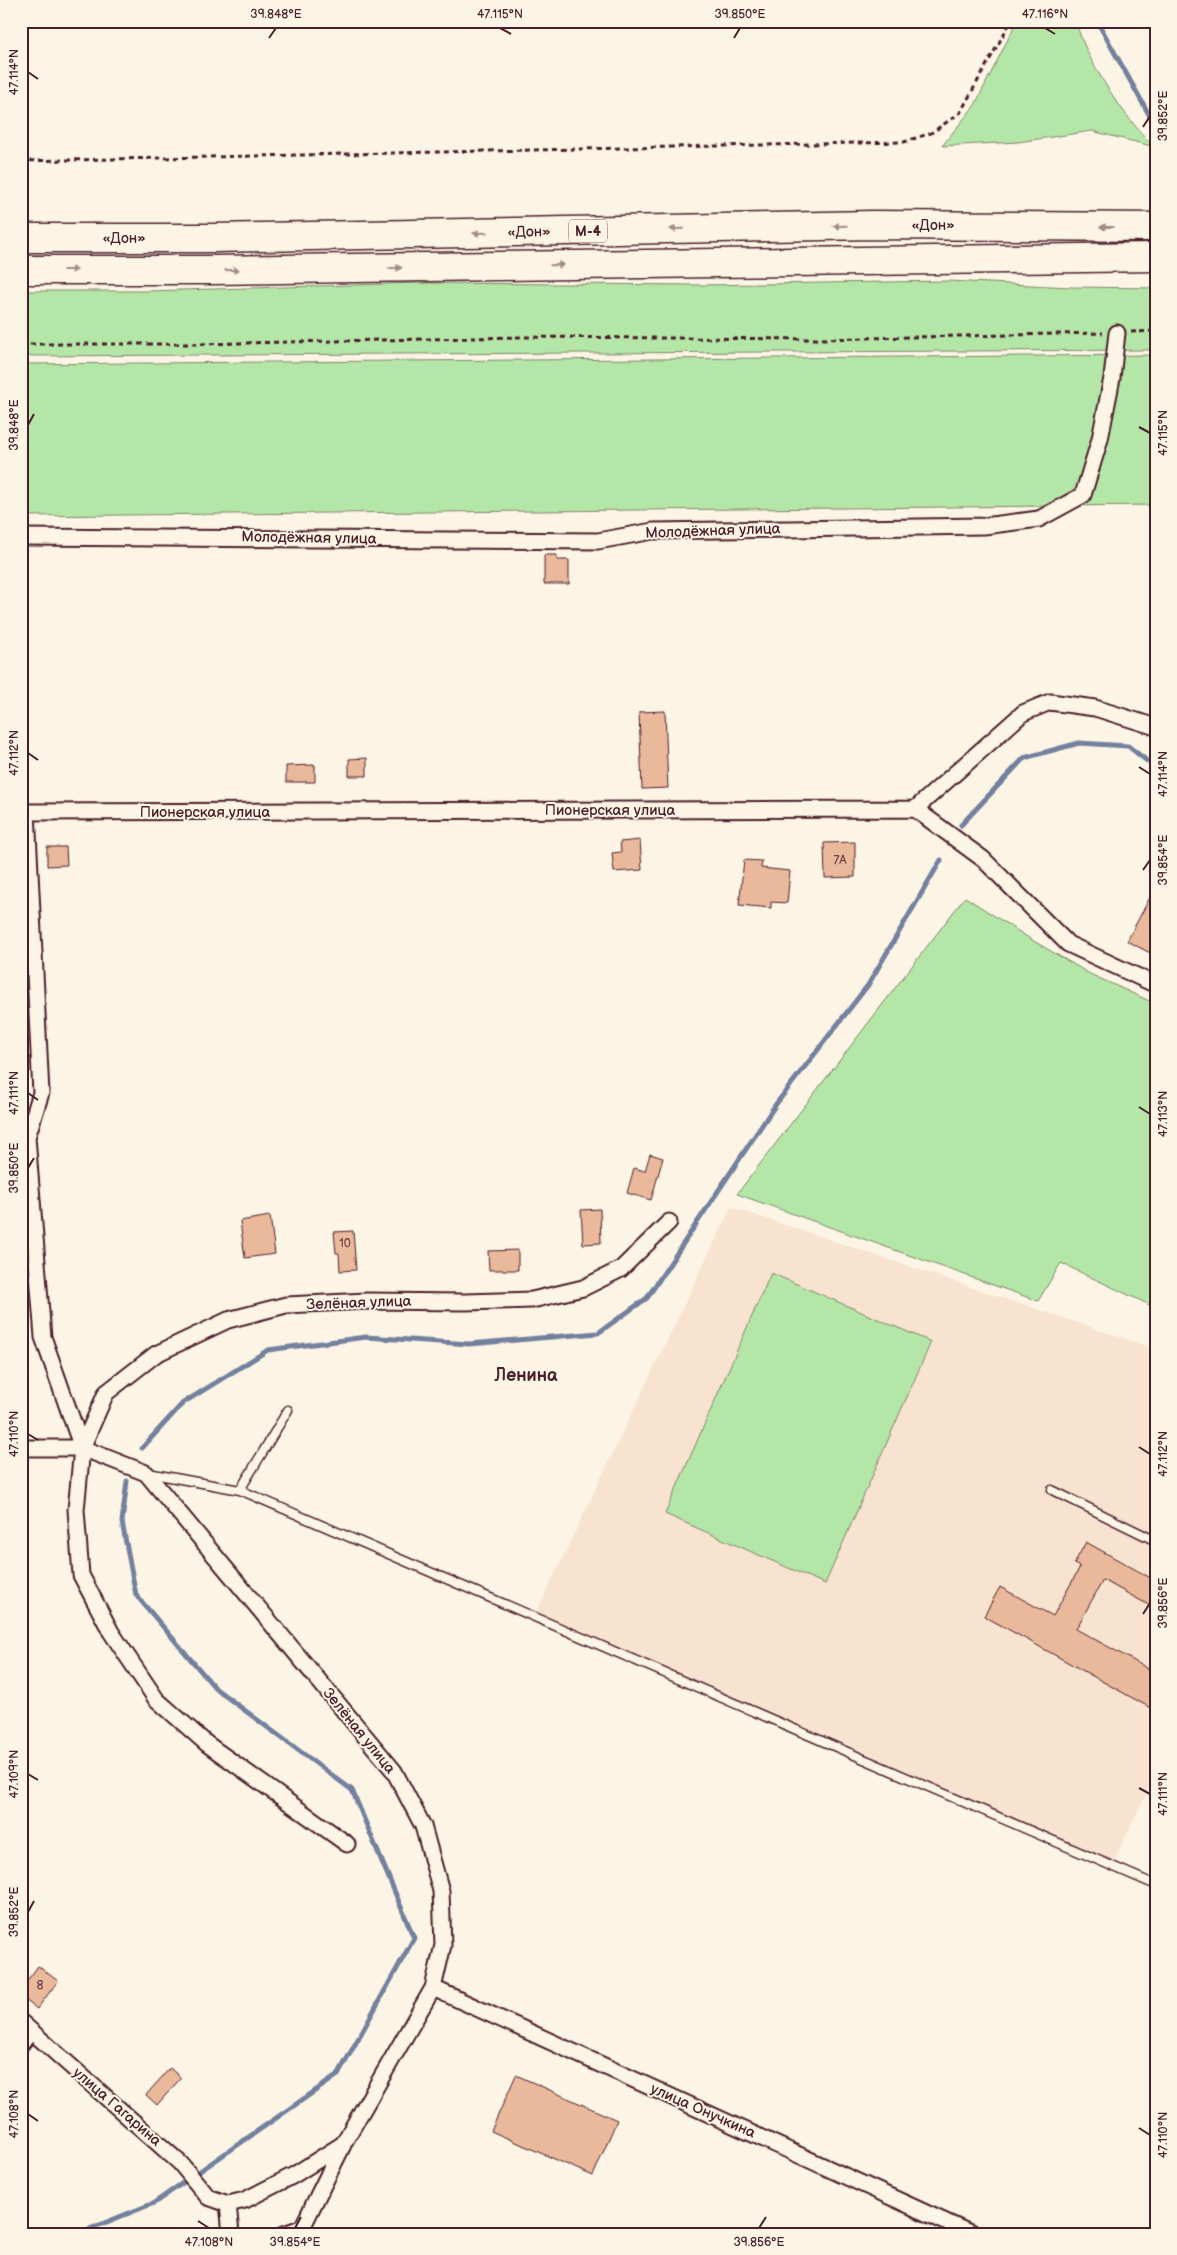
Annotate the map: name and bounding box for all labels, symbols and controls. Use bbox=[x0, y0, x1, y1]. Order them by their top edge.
text: 39.848°E bbox=[250, 7, 302, 22]
text: 47.115°N bbox=[477, 7, 523, 22]
text: 39.850°E bbox=[714, 7, 766, 22]
text: 47.116°N bbox=[1022, 7, 1068, 22]
text: 47.114°N bbox=[7, 49, 22, 95]
text: 39.852°E bbox=[1156, 91, 1171, 141]
street label: «Дон» bbox=[911, 216, 955, 235]
road number: М-4 bbox=[569, 220, 607, 242]
street label: «Дон» bbox=[507, 222, 551, 242]
one-way arrow bbox=[831, 222, 847, 230]
one-way arrow bbox=[1099, 223, 1115, 231]
one-way arrow bbox=[669, 225, 685, 233]
street label: «Дон» bbox=[102, 229, 146, 248]
one-way arrow bbox=[471, 229, 487, 237]
one-way arrow bbox=[550, 261, 566, 269]
one-way arrow bbox=[387, 264, 403, 272]
one-way arrow bbox=[62, 266, 78, 274]
one-way arrow bbox=[225, 266, 241, 274]
text: 39.848°E bbox=[7, 399, 22, 451]
text: 47.115°N bbox=[1156, 410, 1171, 456]
street label: Молодёжная улица bbox=[645, 519, 781, 543]
street label: Молодёжная улица bbox=[241, 527, 377, 549]
text: 47.112°N bbox=[7, 730, 22, 776]
text: 47.114°N bbox=[1156, 751, 1171, 797]
street label: Пионерская улица bbox=[545, 801, 675, 820]
street label: Пионерская улица bbox=[140, 803, 270, 822]
text: 39.854°E bbox=[1156, 835, 1171, 885]
house number: 7А bbox=[833, 853, 847, 868]
text: 47.111°N bbox=[7, 1071, 22, 1115]
text: 47.113°N bbox=[1156, 1091, 1171, 1137]
text: 39.850°E bbox=[7, 1142, 22, 1194]
house number: 10 bbox=[339, 1236, 351, 1251]
street label: Зелёная улица bbox=[306, 1292, 412, 1314]
district label: Ленина bbox=[493, 1365, 558, 1386]
text: 47.110°N bbox=[7, 1411, 22, 1457]
text: 47.112°N bbox=[1156, 1431, 1171, 1477]
text: 39.856°E bbox=[1156, 1577, 1171, 1629]
street label: Зелёная улица bbox=[319, 1684, 400, 1778]
text: 47.109°N bbox=[7, 1750, 22, 1798]
text: 47.111°N bbox=[1156, 1772, 1171, 1816]
text: 39.852°E bbox=[7, 1887, 22, 1937]
house number: 8 bbox=[37, 1978, 44, 1993]
street label: улица Гагарина bbox=[69, 2063, 165, 2151]
street label: улица Онучкина bbox=[647, 2079, 759, 2143]
text: 47.108°N bbox=[7, 2090, 22, 2138]
text: 47.110°N bbox=[1156, 2112, 1171, 2158]
text: 47.108°N bbox=[185, 2235, 233, 2250]
text: 39.854°E bbox=[270, 2235, 320, 2250]
text: 39.856°E bbox=[733, 2235, 785, 2250]

